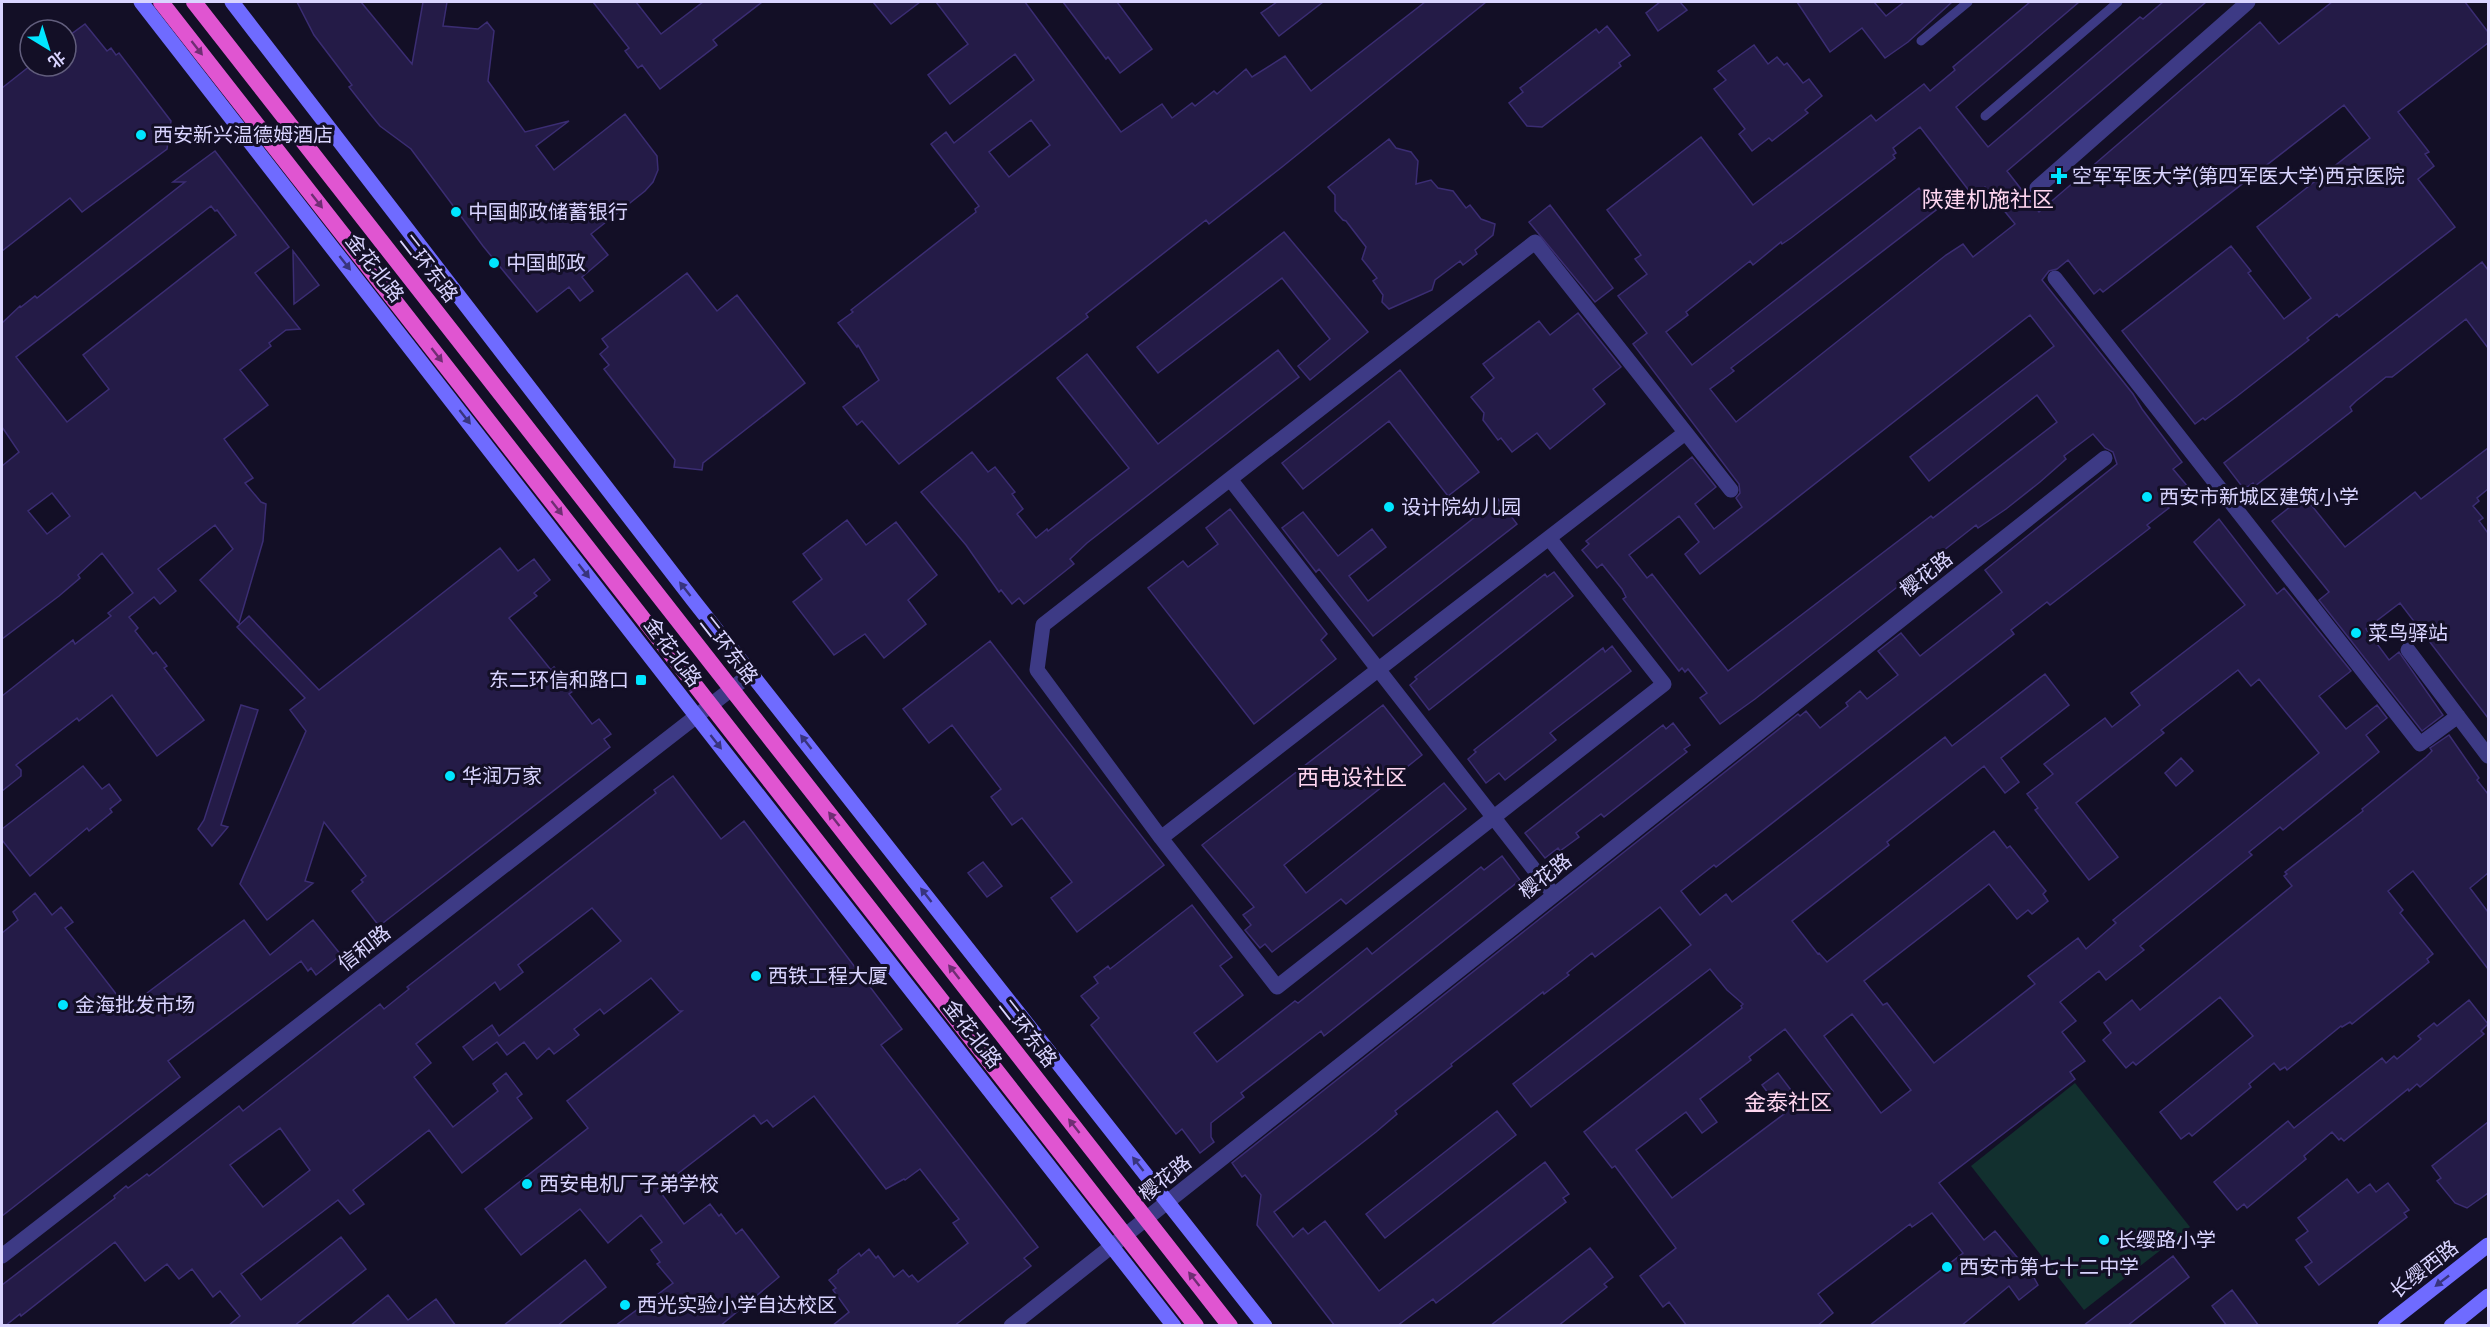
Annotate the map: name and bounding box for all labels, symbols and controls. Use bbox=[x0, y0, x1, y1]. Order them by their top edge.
north arrow bbox=[18, 18, 78, 78]
one-way arrow bbox=[190, 40, 202, 55]
text: 北 bbox=[45, 47, 69, 72]
place label: 西安新兴温德姆酒店 bbox=[153, 123, 333, 147]
marker: 西安新兴温德姆酒店 bbox=[134, 128, 148, 142]
place label: 空军军医大学(第四军医大学)西京医院 bbox=[2072, 164, 2405, 188]
marker: 空军军医大学(第四军医大学)西京医院 bbox=[2050, 167, 2068, 185]
district label: 陕建机施社区 bbox=[1922, 187, 2054, 212]
one-way arrow bbox=[310, 193, 323, 209]
place label: 中国邮政储蓄银行 bbox=[468, 200, 628, 224]
marker: 中国邮政储蓄银行 bbox=[449, 205, 463, 219]
street label: 金花北路 bbox=[341, 229, 409, 307]
street label: 二环东路 bbox=[395, 229, 463, 307]
place label: 中国邮政 bbox=[506, 251, 586, 275]
one-way arrow bbox=[339, 255, 351, 271]
marker: 中国邮政 bbox=[487, 256, 501, 270]
one-way arrow bbox=[430, 347, 442, 362]
one-way arrow bbox=[458, 409, 470, 424]
place label: 西安市新城区建筑小学 bbox=[2159, 485, 2359, 509]
marker: 西安市新城区建筑小学 bbox=[2140, 490, 2154, 504]
place label: 设计院幼儿园 bbox=[1401, 495, 1521, 519]
marker: 设计院幼儿园 bbox=[1382, 500, 1396, 514]
one-way arrow bbox=[551, 501, 563, 516]
street label: 樱花路 bbox=[1895, 546, 1957, 602]
one-way arrow bbox=[578, 563, 591, 579]
one-way arrow bbox=[679, 581, 691, 597]
street label: 二环东路 bbox=[695, 611, 763, 689]
street label: 金花北路 bbox=[639, 613, 707, 691]
place label: 菜鸟驿站 bbox=[2368, 621, 2448, 645]
marker: 菜鸟驿站 bbox=[2349, 626, 2363, 640]
place label: 东二环信和路口 bbox=[489, 668, 629, 692]
marker: 东二环信和路口 bbox=[634, 673, 648, 687]
one-way arrow bbox=[710, 734, 723, 750]
one-way arrow bbox=[800, 734, 813, 750]
place label: 华润万家 bbox=[462, 764, 542, 788]
district label: 西电设社区 bbox=[1297, 765, 1407, 790]
marker: 华润万家 bbox=[443, 769, 457, 783]
one-way arrow bbox=[828, 811, 840, 826]
street label: 樱花路 bbox=[1514, 848, 1576, 904]
one-way arrow bbox=[920, 887, 933, 903]
street label: 信和路 bbox=[333, 920, 395, 976]
place label: 西铁工程大厦 bbox=[768, 964, 888, 988]
one-way arrow bbox=[949, 965, 961, 980]
marker: 西铁工程大厦 bbox=[749, 969, 763, 983]
place label: 金海批发市场 bbox=[75, 993, 195, 1017]
street label: 二环东路 bbox=[994, 994, 1062, 1072]
street label: 金花北路 bbox=[939, 995, 1007, 1073]
marker: 金海批发市场 bbox=[56, 998, 70, 1012]
district label: 金泰社区 bbox=[1744, 1090, 1832, 1115]
one-way arrow bbox=[1068, 1118, 1081, 1134]
street label: 樱花路 bbox=[1134, 1150, 1196, 1206]
one-way arrow bbox=[1131, 1156, 1144, 1172]
place label: 西安电机厂子弟学校 bbox=[539, 1172, 719, 1196]
marker: 西安电机厂子弟学校 bbox=[520, 1177, 534, 1191]
place label: 长缨路小学 bbox=[2116, 1228, 2216, 1252]
marker: 长缨路小学 bbox=[2097, 1233, 2111, 1247]
street label: 长缨西路 bbox=[2385, 1235, 2463, 1303]
place label: 西安市第七十二中学 bbox=[1959, 1255, 2139, 1279]
marker: 西安市第七十二中学 bbox=[1940, 1260, 1954, 1274]
one-way arrow bbox=[1189, 1272, 1201, 1287]
one-way arrow bbox=[2435, 1274, 2450, 1286]
place label: 西光实验小学自达校区 bbox=[637, 1293, 837, 1317]
marker: 西光实验小学自达校区 bbox=[618, 1298, 632, 1312]

